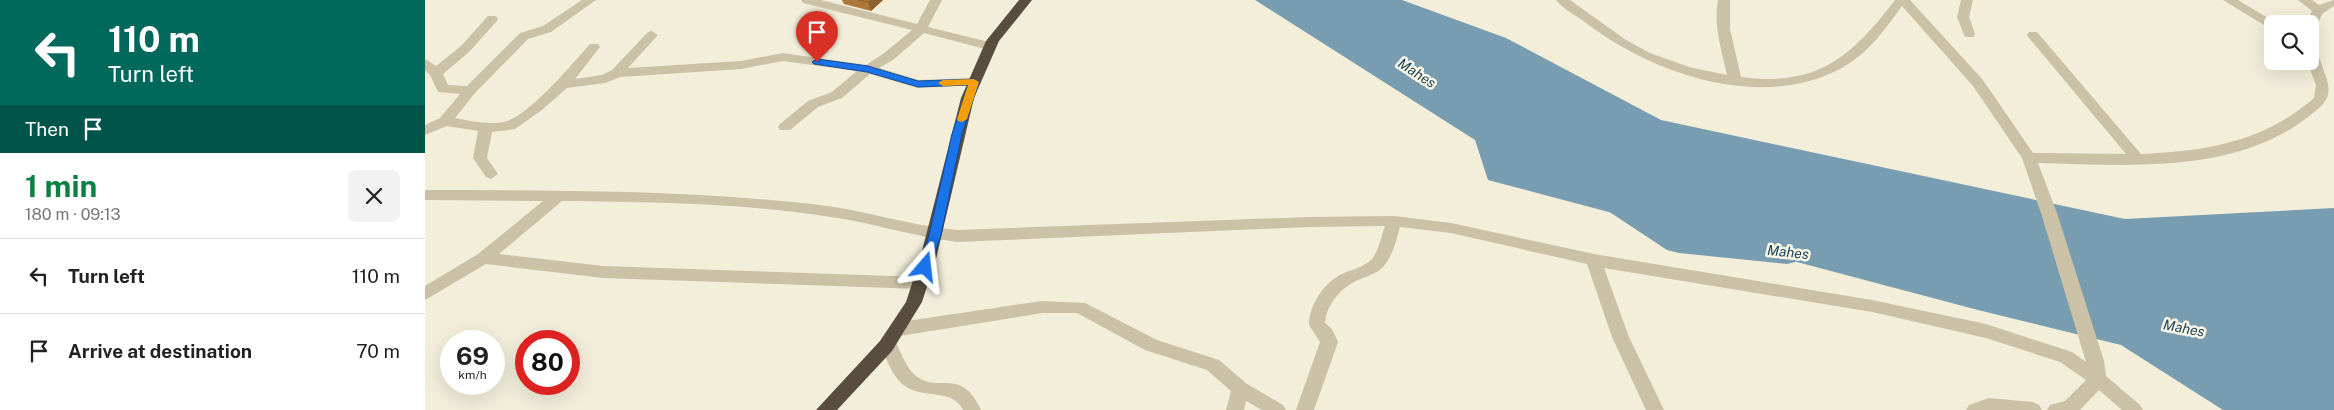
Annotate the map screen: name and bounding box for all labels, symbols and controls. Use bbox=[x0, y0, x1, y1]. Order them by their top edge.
pin bbox=[796, 11, 838, 62]
map controls bbox=[2264, 15, 2319, 70]
button: search bbox=[2264, 15, 2319, 70]
icon: arrive bbox=[803, 18, 831, 46]
text: 110 m bbox=[108, 19, 200, 60]
icon: left bbox=[25, 20, 90, 85]
water label: Mahes bbox=[1395, 55, 1439, 91]
text: Turn left bbox=[108, 61, 194, 87]
icon: arrive bbox=[79, 115, 107, 143]
text: Then bbox=[25, 118, 69, 140]
text: 1 min bbox=[25, 168, 97, 204]
button: close bbox=[348, 170, 400, 222]
text: 180 m · 09:13 bbox=[25, 205, 121, 224]
position arrow bbox=[898, 240, 950, 292]
water label: Mahes bbox=[1766, 242, 1810, 262]
icon: left bbox=[25, 262, 53, 290]
text: Turn left bbox=[68, 265, 145, 287]
text: 110 m bbox=[352, 265, 400, 287]
water label: Mahes bbox=[2162, 316, 2206, 340]
speed limit sign: 80 bbox=[515, 330, 580, 395]
icon: arrive bbox=[25, 337, 53, 365]
text: Arrive at destination bbox=[68, 340, 252, 362]
text: 70 m bbox=[356, 340, 400, 362]
text: 69 bbox=[456, 341, 489, 371]
text: km/h bbox=[458, 368, 487, 382]

